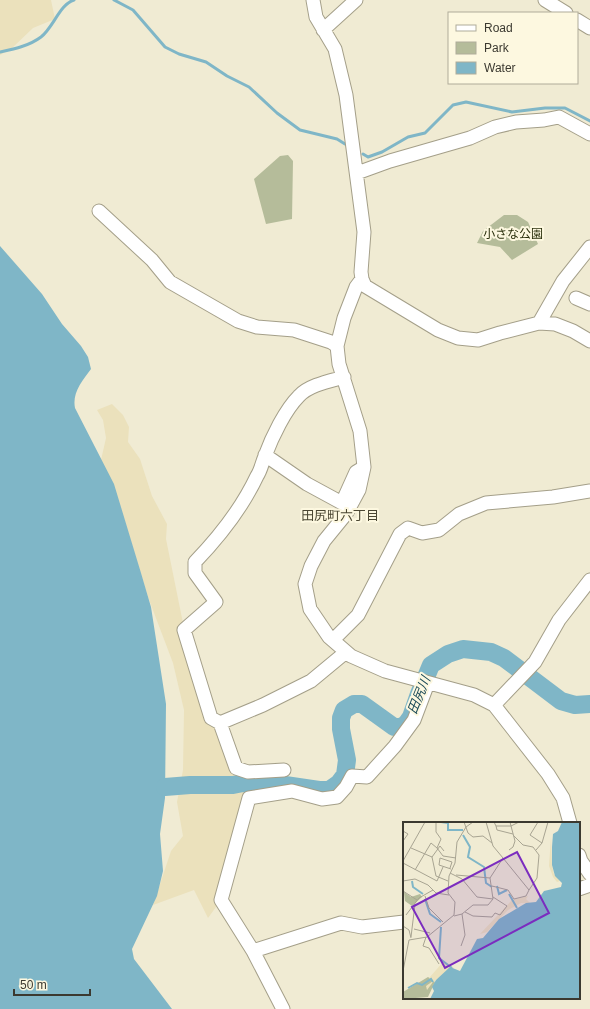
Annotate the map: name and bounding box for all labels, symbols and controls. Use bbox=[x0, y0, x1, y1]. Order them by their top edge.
legend bbox=[448, 12, 578, 84]
text: Road bbox=[484, 21, 513, 35]
text: Park bbox=[484, 41, 510, 55]
text: Water bbox=[484, 61, 516, 75]
park label: 小さな公園 bbox=[483, 227, 543, 241]
district label: 田尻町六丁目 bbox=[301, 508, 379, 523]
water label: 田尻川 bbox=[405, 672, 434, 716]
inset map bbox=[403, 822, 580, 999]
scale bar bbox=[14, 971, 90, 997]
text: 50 m bbox=[20, 978, 47, 992]

